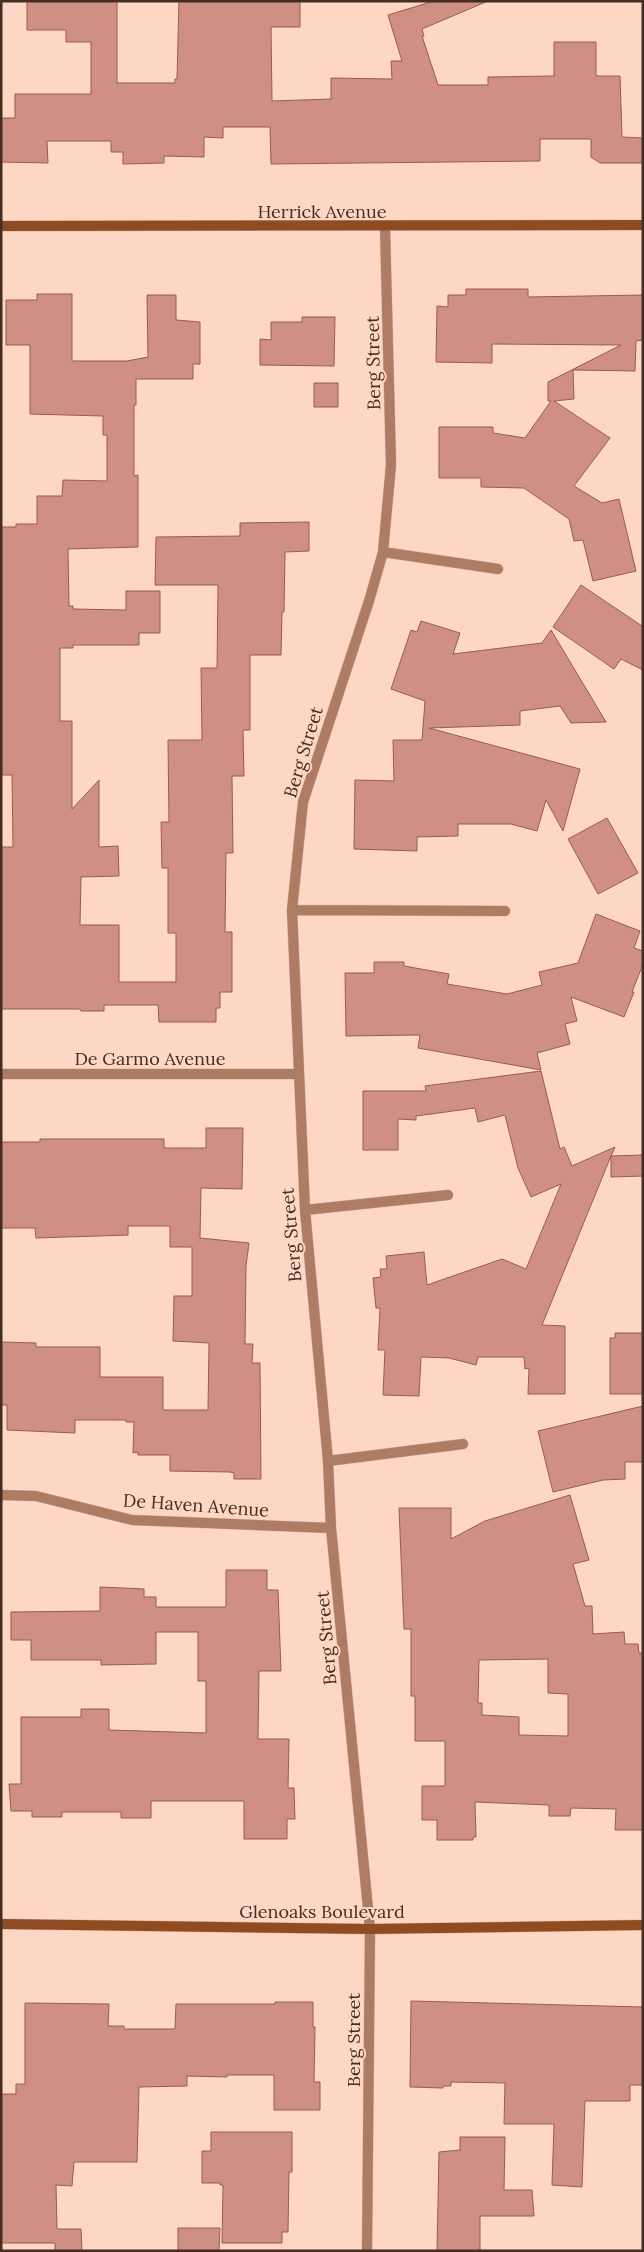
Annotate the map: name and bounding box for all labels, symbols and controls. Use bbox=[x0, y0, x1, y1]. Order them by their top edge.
street label: Herrick Avenue bbox=[257, 200, 387, 223]
street label: Berg Street bbox=[361, 316, 385, 410]
street label: Berg Street bbox=[278, 703, 328, 800]
street label: De Garmo Avenue bbox=[74, 1047, 226, 1070]
street label: Berg Street bbox=[275, 1187, 307, 1283]
street label: De Haven Avenue bbox=[122, 1488, 270, 1522]
street label: Berg Street bbox=[310, 1590, 342, 1686]
street label: Glenoaks Boulevard bbox=[239, 1900, 405, 1923]
street label: Berg Street bbox=[342, 1993, 365, 2087]

